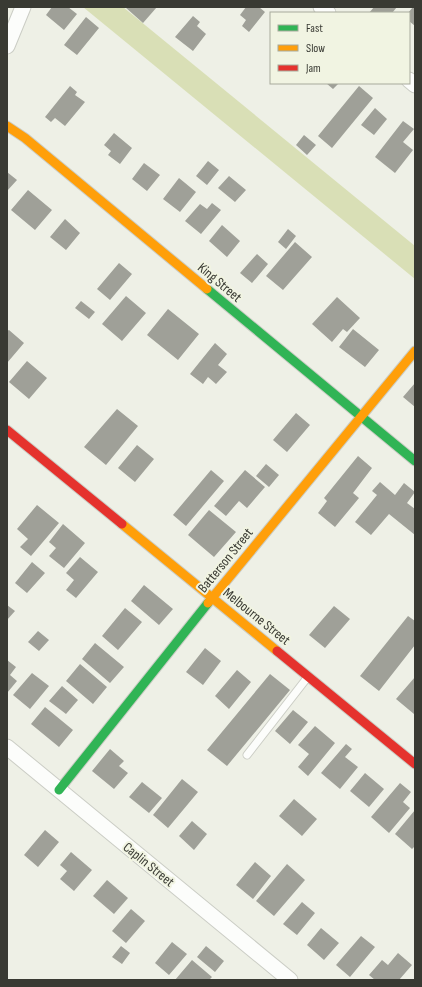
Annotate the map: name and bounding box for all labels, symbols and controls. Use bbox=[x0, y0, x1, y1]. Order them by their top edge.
legend bbox=[270, 12, 410, 84]
text: Fast bbox=[306, 21, 323, 36]
text: Slow bbox=[306, 41, 325, 56]
text: Jam bbox=[305, 61, 321, 76]
street label: King Street bbox=[194, 259, 245, 306]
street label: Batterson Street bbox=[194, 525, 257, 596]
street label: Melbourne Street bbox=[220, 584, 294, 649]
street label: Caplin Street bbox=[120, 839, 178, 890]

